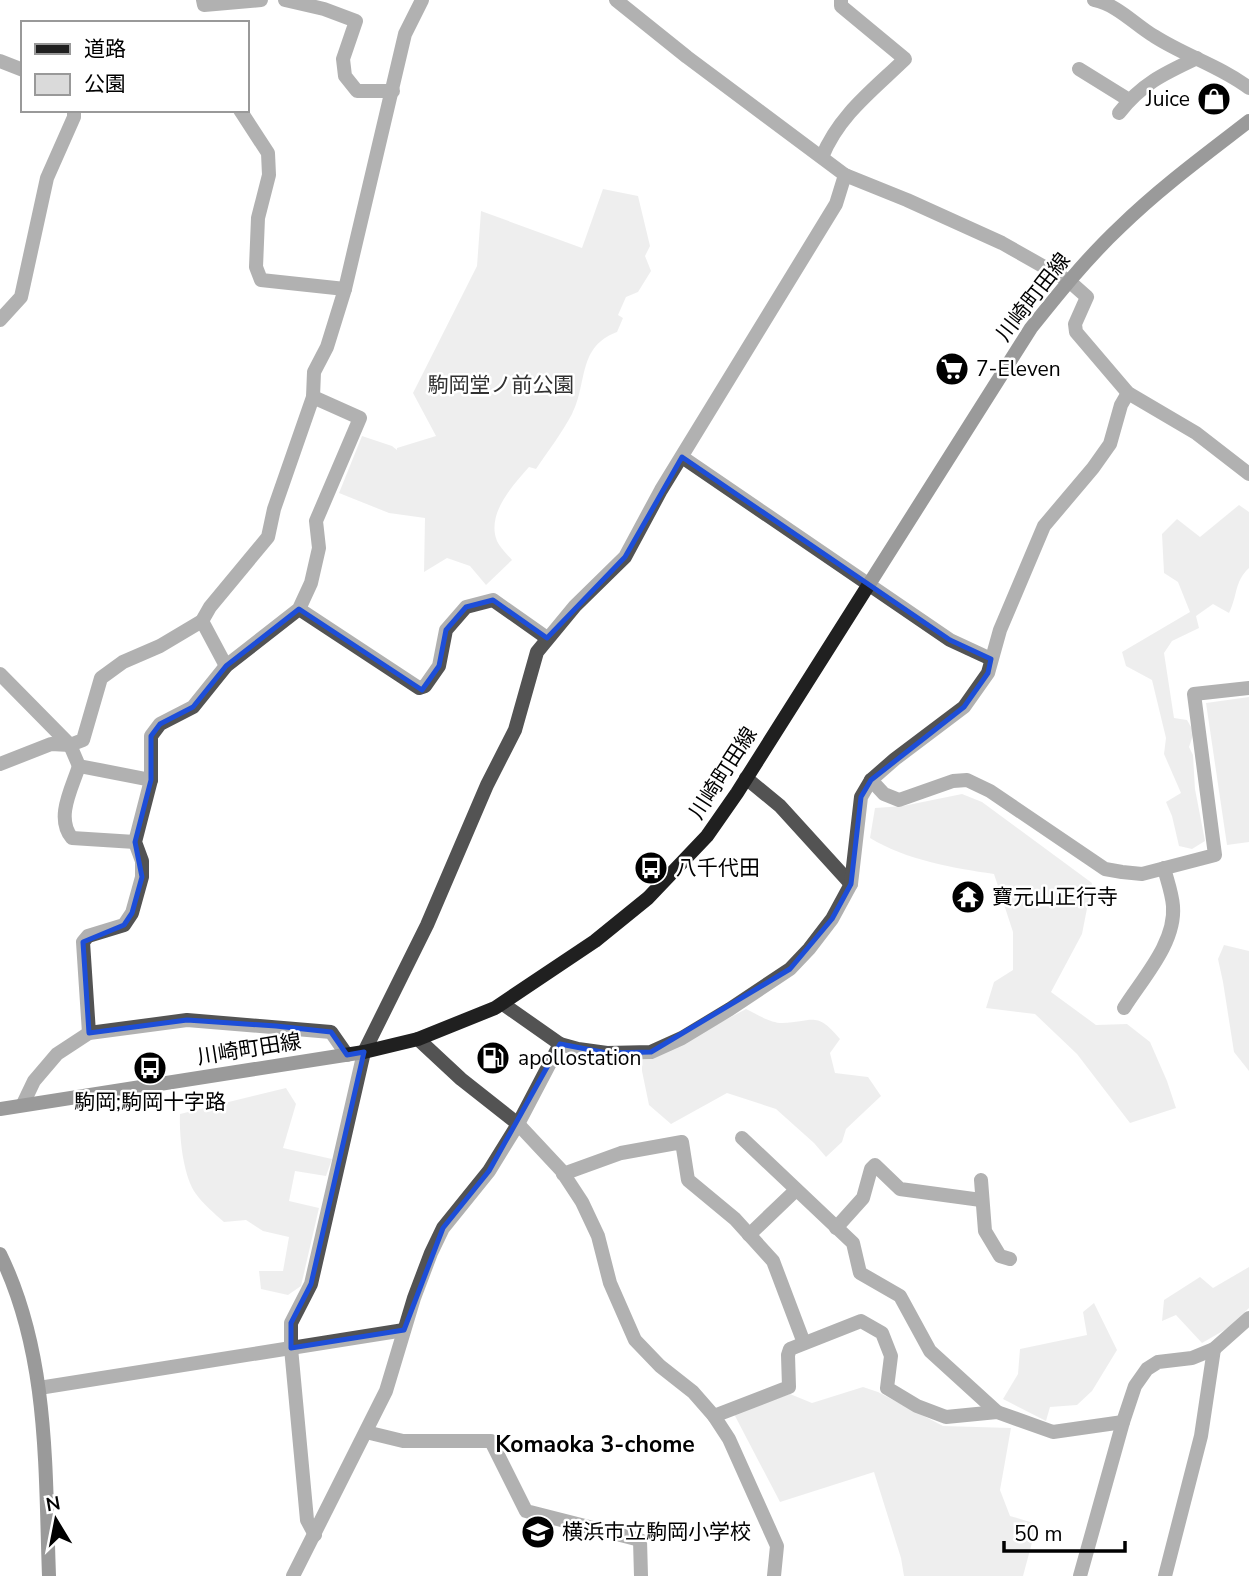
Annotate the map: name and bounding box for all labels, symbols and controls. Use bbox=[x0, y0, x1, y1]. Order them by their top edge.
legend bbox=[21, 21, 248, 112]
text: 道路 bbox=[84, 35, 126, 63]
text: 公園 bbox=[84, 70, 126, 98]
shop icon: Juice bbox=[1195, 80, 1233, 118]
place label: Juice bbox=[1145, 85, 1190, 113]
street label: 川崎町田線 bbox=[990, 247, 1076, 347]
supermarket icon: 7-Eleven bbox=[933, 350, 971, 388]
place label: 7-Eleven bbox=[976, 355, 1061, 383]
park label: 駒岡堂ノ前公園 bbox=[428, 371, 575, 399]
street label: 川崎町田線 bbox=[683, 721, 763, 825]
bus stop icon: 八千代田 bbox=[632, 849, 670, 887]
place label: 八千代田 bbox=[676, 854, 760, 882]
temple icon: 寶元山正行寺 bbox=[949, 878, 987, 916]
place label: 寶元山正行寺 bbox=[992, 883, 1118, 911]
street label: 川崎町田線 bbox=[195, 1027, 303, 1071]
fuel station icon: apollostation bbox=[474, 1039, 512, 1077]
place label: apollostation bbox=[518, 1044, 641, 1072]
bus stop icon: 駒岡;駒岡十字路 bbox=[131, 1049, 169, 1087]
place label: 駒岡;駒岡十字路 bbox=[74, 1088, 226, 1116]
district label: Komaoka 3-chome bbox=[495, 1429, 695, 1460]
north arrow bbox=[21, 1485, 91, 1555]
text: N bbox=[44, 1490, 62, 1518]
scale bar bbox=[1004, 1510, 1125, 1554]
school or university icon: 横浜市立駒岡小学校 bbox=[519, 1513, 557, 1551]
place label: 横浜市立駒岡小学校 bbox=[562, 1518, 751, 1546]
text: 50 m bbox=[1014, 1520, 1063, 1548]

